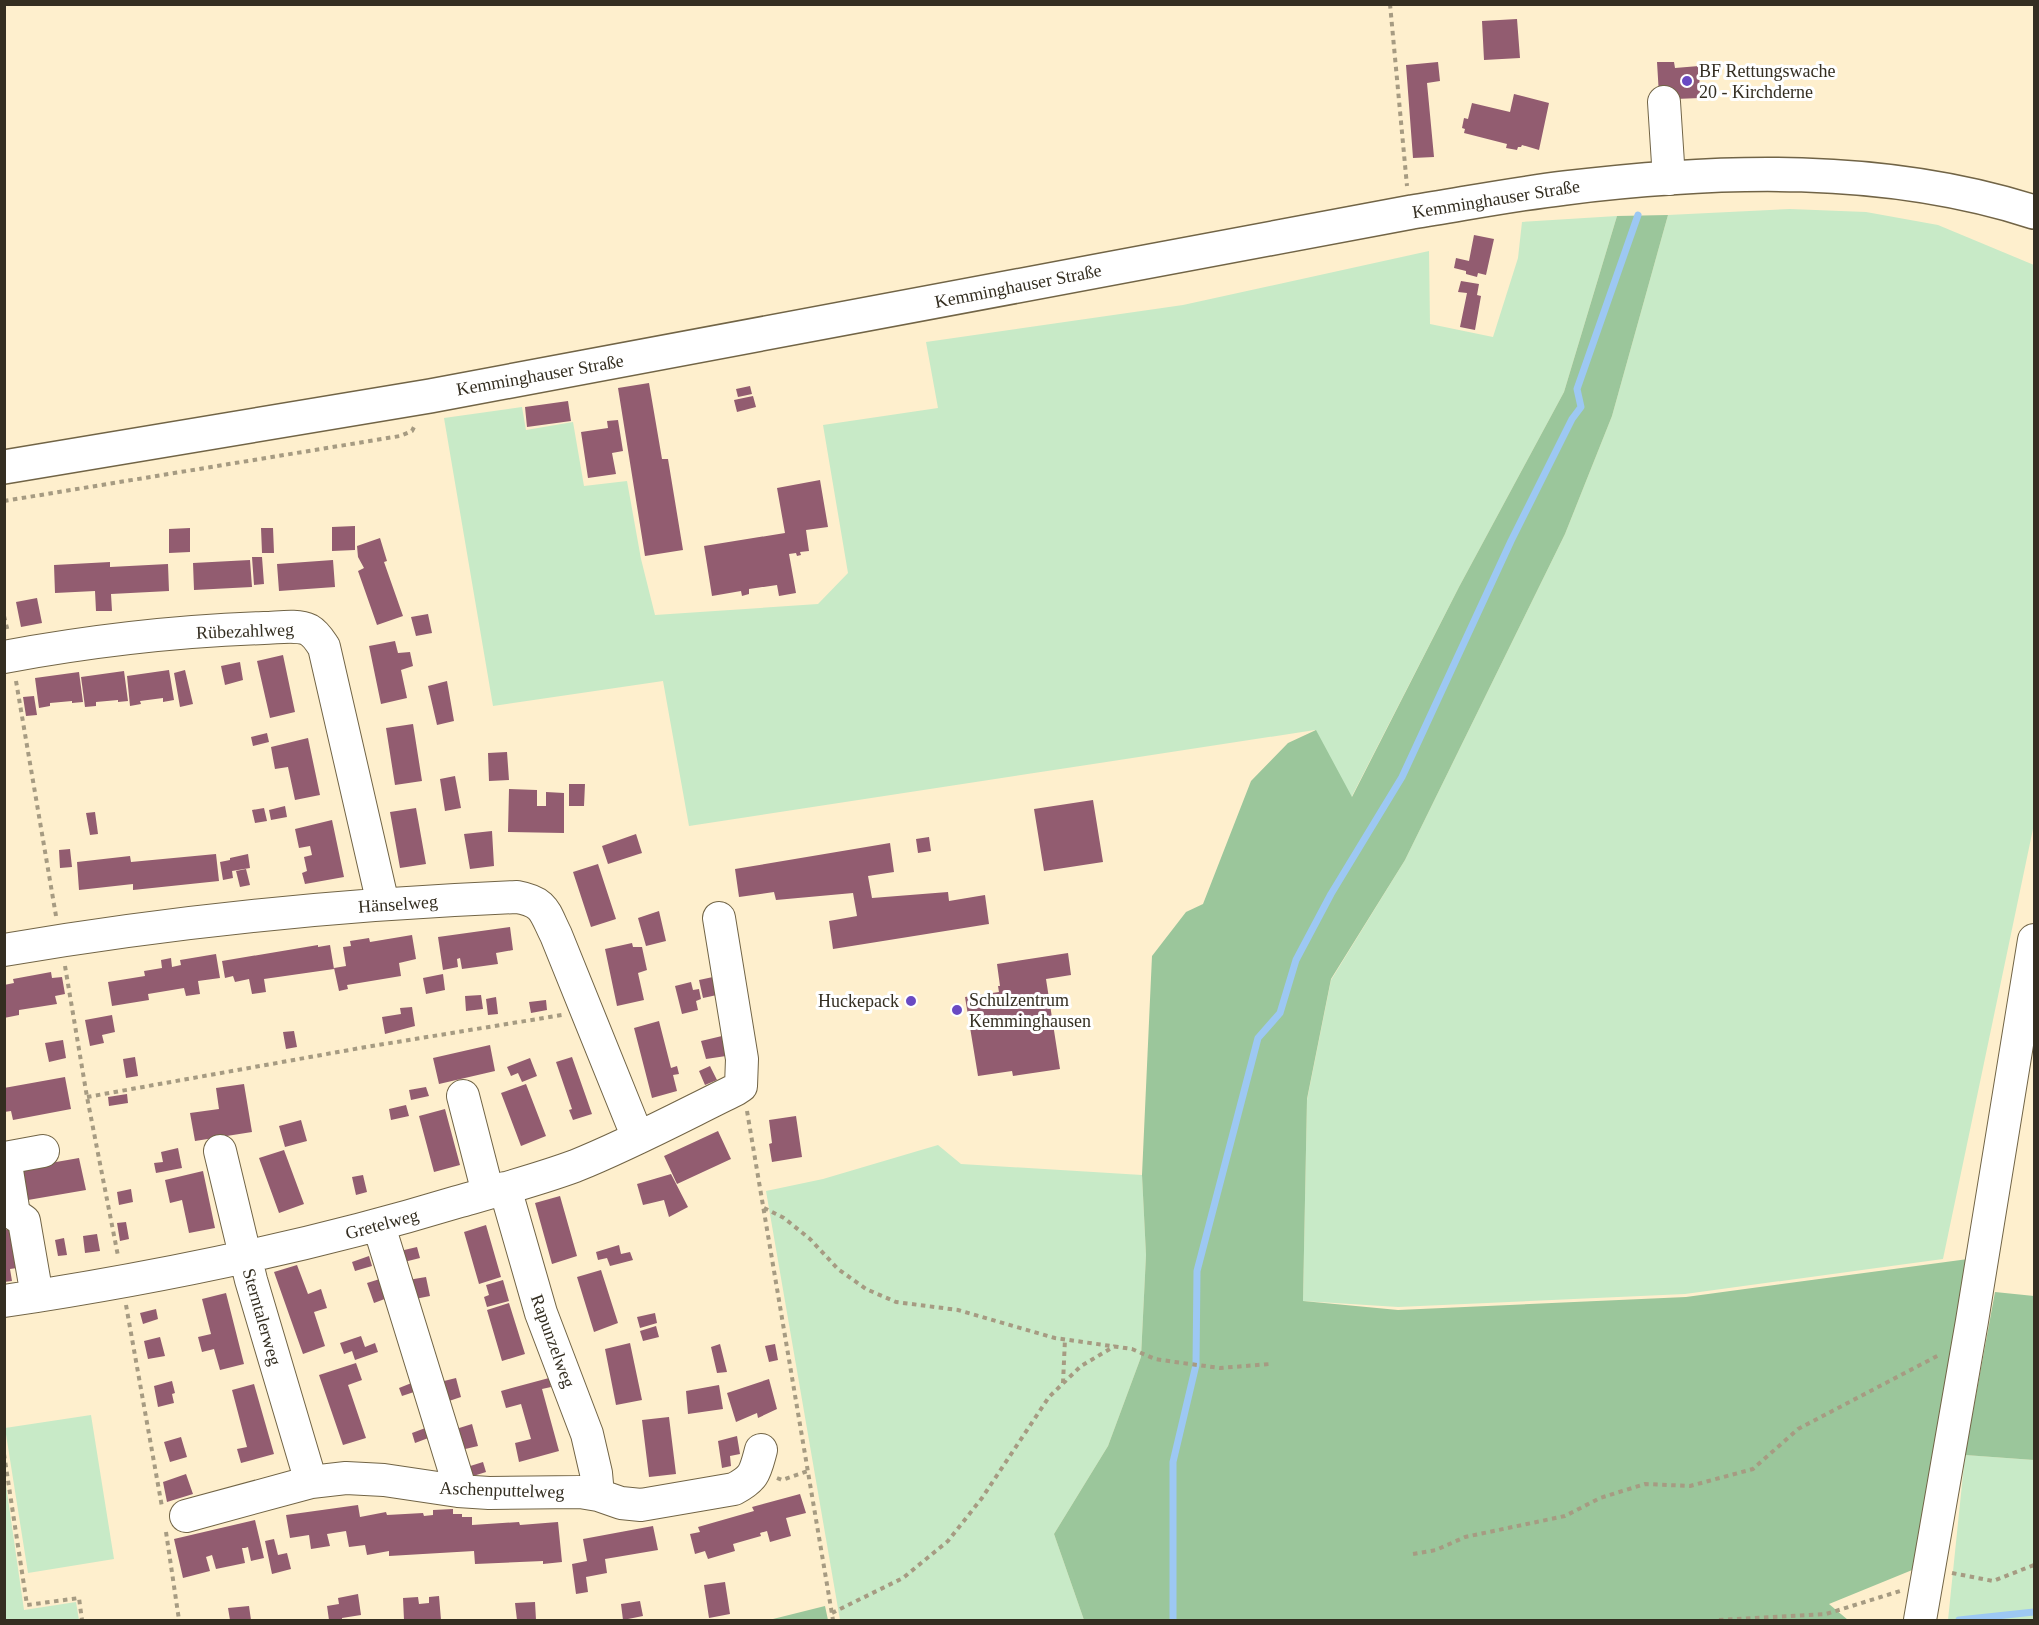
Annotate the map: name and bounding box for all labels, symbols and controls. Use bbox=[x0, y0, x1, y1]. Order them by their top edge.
place label: BF Rettungswache 20 - Kirchderne bbox=[1699, 61, 1836, 102]
marker: BF Rettungswache 20 - Kirchderne bbox=[1680, 74, 1694, 88]
street label: Kemminghauser Straße bbox=[1411, 176, 1581, 222]
street label: Kemminghauser Straße bbox=[933, 260, 1103, 312]
street label: Kemminghauser Straße bbox=[455, 350, 625, 400]
street label: Rübezahlweg bbox=[196, 619, 294, 643]
street label: Hänselweg bbox=[357, 891, 439, 917]
place label: Schulzentrum Kemminghausen bbox=[969, 990, 1091, 1031]
place label: Huckepack bbox=[818, 991, 899, 1011]
marker: Huckepack bbox=[904, 994, 918, 1008]
marker: Schulzentrum Kemminghausen bbox=[950, 1003, 964, 1017]
street label: Gretelweg bbox=[343, 1205, 421, 1243]
street label: Sterntalerweg bbox=[239, 1266, 285, 1368]
street label: Rapunzelweg bbox=[527, 1292, 579, 1390]
street label: Aschenputtelweg bbox=[439, 1478, 565, 1502]

